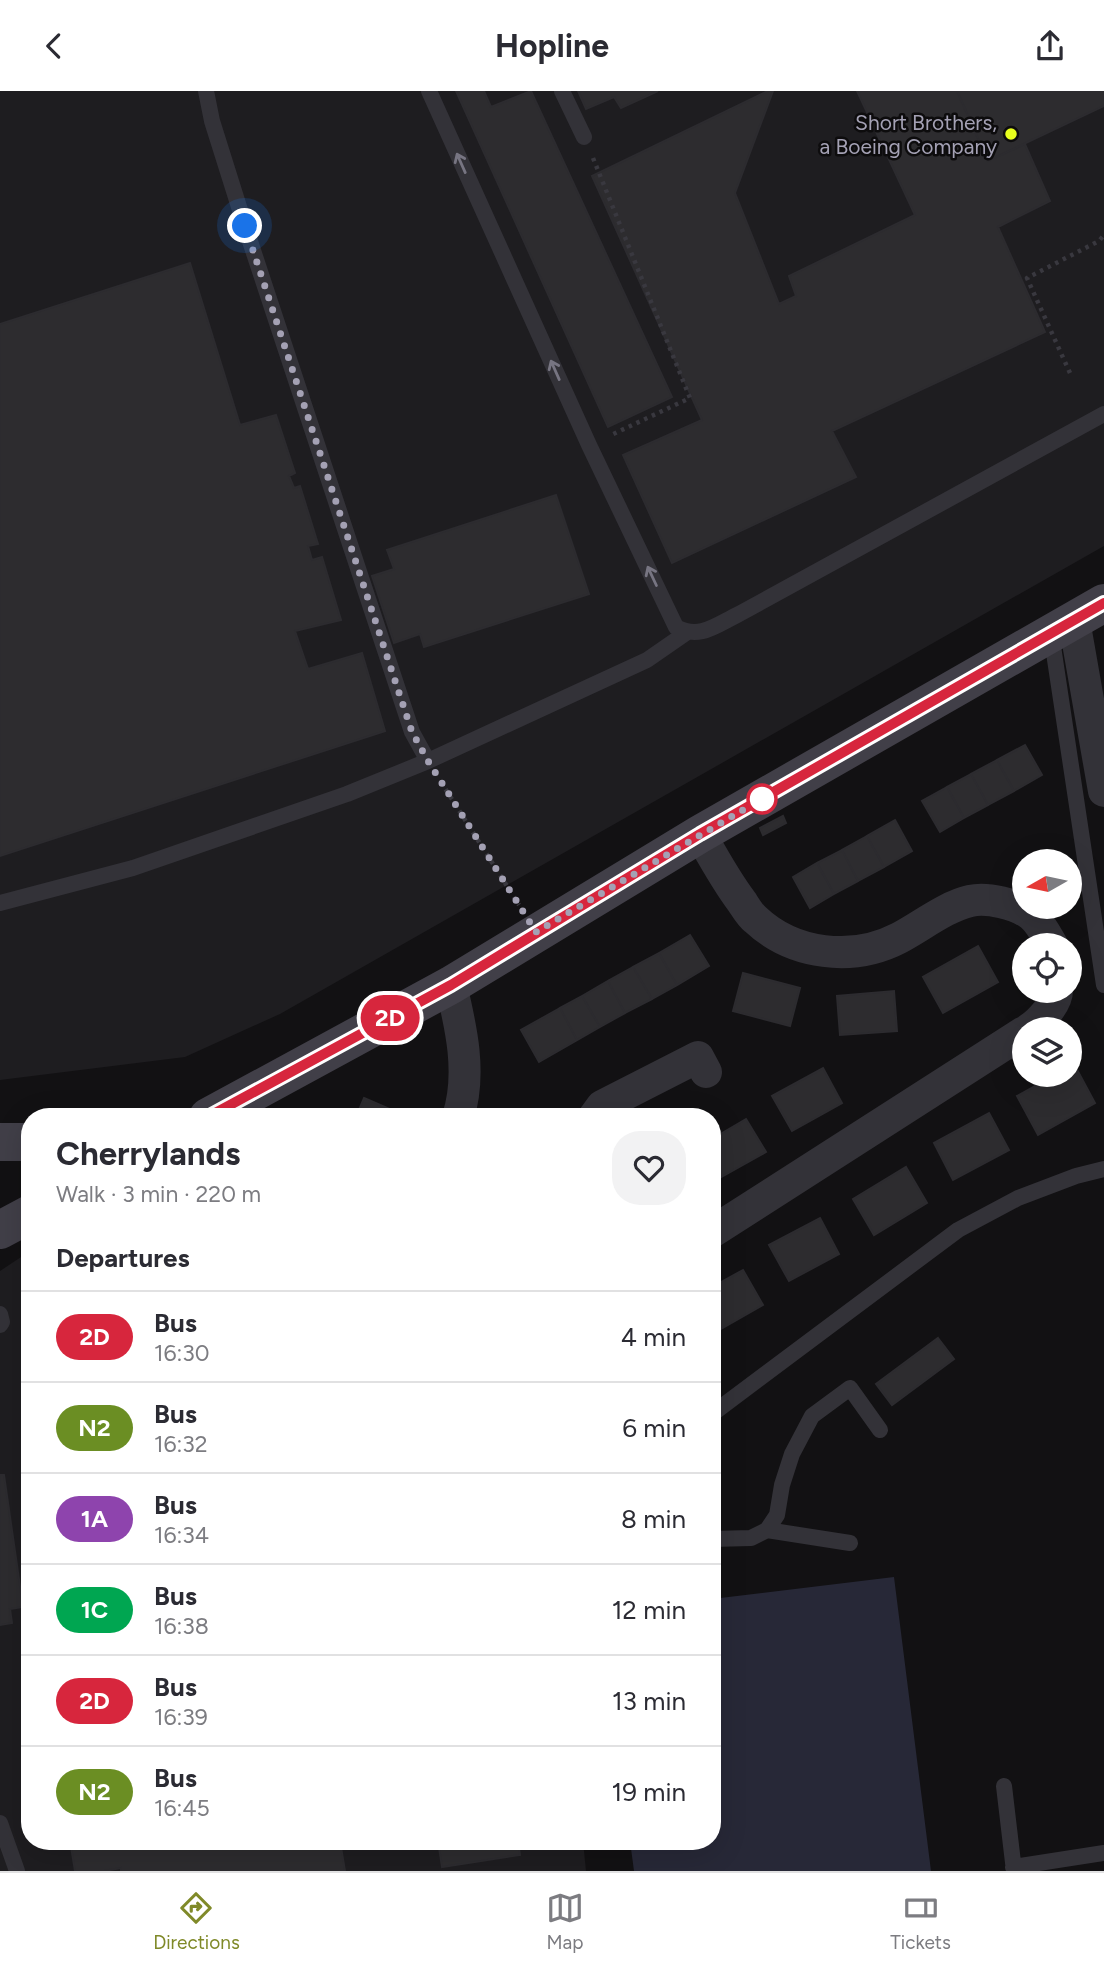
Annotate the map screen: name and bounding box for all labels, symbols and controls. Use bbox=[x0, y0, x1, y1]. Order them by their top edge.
icon: back bbox=[35, 27, 73, 65]
text: Hopline bbox=[495, 27, 609, 65]
icon: share bbox=[1031, 27, 1069, 65]
place label: Short Brothers, a Boeing Company bbox=[820, 110, 997, 159]
marker: Short Brothers, a Boeing Company bbox=[1003, 126, 1019, 142]
one-way arrow bbox=[454, 153, 467, 174]
your location bbox=[227, 208, 262, 243]
one-way arrow bbox=[548, 360, 561, 381]
one-way arrow bbox=[644, 566, 658, 587]
unlabelled marker bbox=[747, 784, 777, 814]
north arrow bbox=[1012, 849, 1082, 919]
map controls bbox=[1012, 849, 1082, 1087]
button: locate bbox=[1012, 933, 1082, 1003]
line badge: 2D bbox=[358, 995, 422, 1041]
text: 2D bbox=[375, 1003, 405, 1032]
button: layers bbox=[1012, 1017, 1082, 1087]
button: heart bbox=[612, 1131, 686, 1205]
text: Cherrylands bbox=[56, 1134, 241, 1173]
text: Walk · 3 min · 220 m bbox=[56, 1180, 261, 1208]
text: Departures bbox=[56, 1242, 190, 1274]
text: Bus bbox=[154, 1307, 197, 1339]
text: 4 min bbox=[621, 1321, 686, 1353]
text: 2D bbox=[79, 1322, 110, 1351]
text: 16:30 bbox=[154, 1339, 210, 1367]
text: Bus bbox=[154, 1398, 197, 1430]
text: 6 min bbox=[622, 1412, 686, 1444]
text: N2 bbox=[78, 1413, 111, 1442]
text: 16:32 bbox=[154, 1430, 208, 1458]
text: Bus bbox=[154, 1489, 197, 1521]
text: 8 min bbox=[621, 1503, 686, 1535]
text: 1A bbox=[81, 1504, 108, 1533]
text: 16:34 bbox=[154, 1521, 209, 1549]
text: Bus bbox=[154, 1580, 197, 1612]
text: 12 min bbox=[612, 1594, 686, 1626]
text: 1C bbox=[81, 1595, 108, 1624]
text: 16:38 bbox=[154, 1612, 209, 1640]
text: Bus bbox=[154, 1671, 197, 1703]
text: 13 min bbox=[612, 1685, 686, 1717]
text: 2D bbox=[79, 1686, 110, 1715]
text: 16:39 bbox=[154, 1703, 208, 1731]
text: Bus bbox=[154, 1762, 197, 1794]
text: 19 min bbox=[611, 1776, 686, 1808]
text: N2 bbox=[78, 1777, 111, 1806]
text: 16:45 bbox=[154, 1794, 210, 1822]
tab: Directions bbox=[153, 1889, 240, 1954]
tab: Map bbox=[546, 1889, 584, 1954]
tab: Tickets bbox=[890, 1889, 951, 1954]

